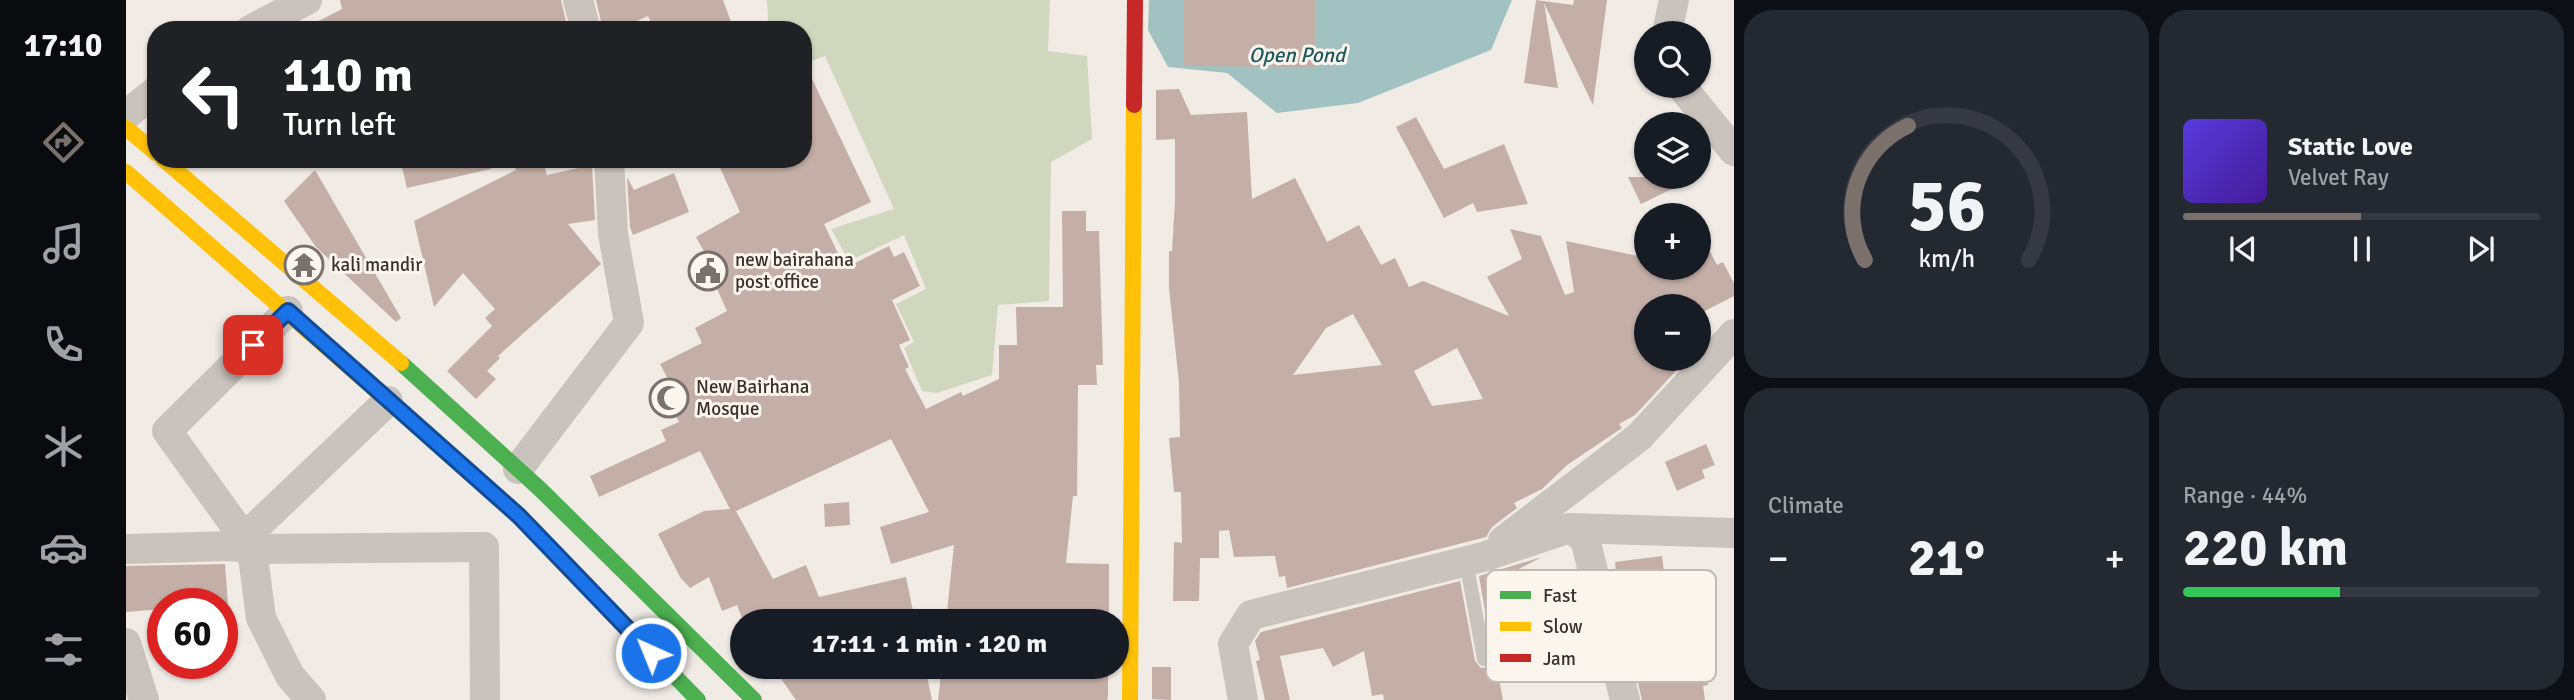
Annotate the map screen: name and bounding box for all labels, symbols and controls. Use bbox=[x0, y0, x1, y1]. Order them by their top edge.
map controls bbox=[1634, 21, 1711, 371]
button: search bbox=[1634, 21, 1711, 98]
text: 17:10 bbox=[24, 26, 102, 65]
water label: Open Pond bbox=[1249, 42, 1348, 68]
text: 110 m bbox=[283, 45, 413, 105]
icon: left bbox=[168, 49, 259, 140]
text: Turn left bbox=[283, 105, 396, 144]
button: layers bbox=[1634, 112, 1711, 189]
icon: directions bbox=[39, 118, 88, 167]
text: Static Love bbox=[2288, 131, 2413, 163]
text: 56 bbox=[1907, 162, 1986, 251]
text: Velvet Ray bbox=[2288, 163, 2389, 192]
button: + bbox=[1634, 203, 1711, 280]
icon: music bbox=[39, 219, 88, 268]
icon: previous bbox=[2224, 230, 2262, 268]
icon: pause bbox=[2343, 230, 2381, 268]
icon: next bbox=[2462, 230, 2500, 268]
text: km/h bbox=[1918, 243, 1975, 274]
temple icon: kali mandir bbox=[283, 244, 325, 286]
place label: new bairahana post office bbox=[735, 248, 854, 294]
public building icon: new bairahana post office bbox=[687, 250, 729, 292]
place label: kali mandir bbox=[331, 253, 422, 277]
button: − bbox=[1634, 294, 1711, 371]
pin bbox=[223, 315, 283, 375]
icon: phone bbox=[39, 320, 88, 369]
icon: arrive bbox=[234, 326, 272, 364]
place label: New Bairhana Mosque bbox=[696, 375, 809, 421]
mosque icon: New Bairhana Mosque bbox=[648, 377, 690, 419]
icon: climate bbox=[39, 422, 88, 471]
text: Range · 44% bbox=[2183, 481, 2307, 510]
text: Climate bbox=[1768, 491, 1844, 520]
text: 220 km bbox=[2183, 516, 2348, 580]
icon: car bbox=[39, 523, 88, 572]
text: 21° bbox=[1908, 526, 1985, 590]
text: − bbox=[1768, 535, 1789, 582]
text: + bbox=[2104, 535, 2125, 582]
legend bbox=[1486, 570, 1716, 682]
text: Fast bbox=[1543, 584, 1577, 608]
speed limit sign: 60 bbox=[147, 588, 238, 679]
text: Slow bbox=[1543, 615, 1583, 639]
position arrow bbox=[614, 616, 688, 690]
icon: filters bbox=[39, 625, 88, 674]
text: 17:11 · 1 min · 120 m bbox=[812, 628, 1047, 660]
text: Jam bbox=[1543, 647, 1576, 671]

